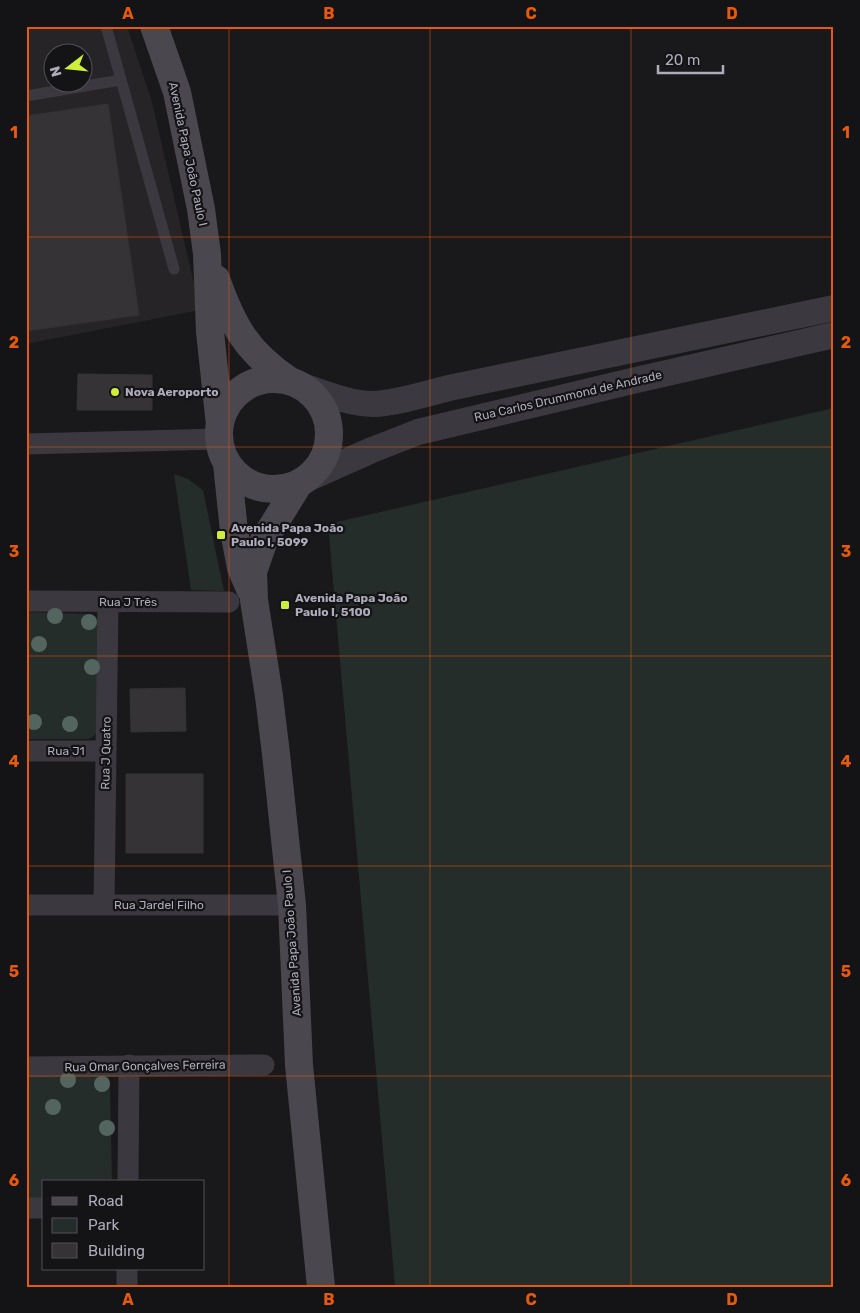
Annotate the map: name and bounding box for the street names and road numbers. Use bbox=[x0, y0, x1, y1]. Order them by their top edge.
street label: Avenida Papa João Paulo I bbox=[166, 81, 210, 227]
street label: Rua Carlos Drummond de Andrade bbox=[473, 367, 663, 424]
street label: Rua J Três bbox=[99, 595, 157, 609]
street label: Rua J Quatro bbox=[98, 716, 114, 790]
street label: Rua J1 bbox=[47, 744, 85, 758]
street label: Avenida Papa João Paulo I bbox=[280, 869, 304, 1017]
street label: Rua Jardel Filho bbox=[114, 898, 204, 912]
street label: Rua Omar Gonçalves Ferreira bbox=[64, 1058, 226, 1074]

